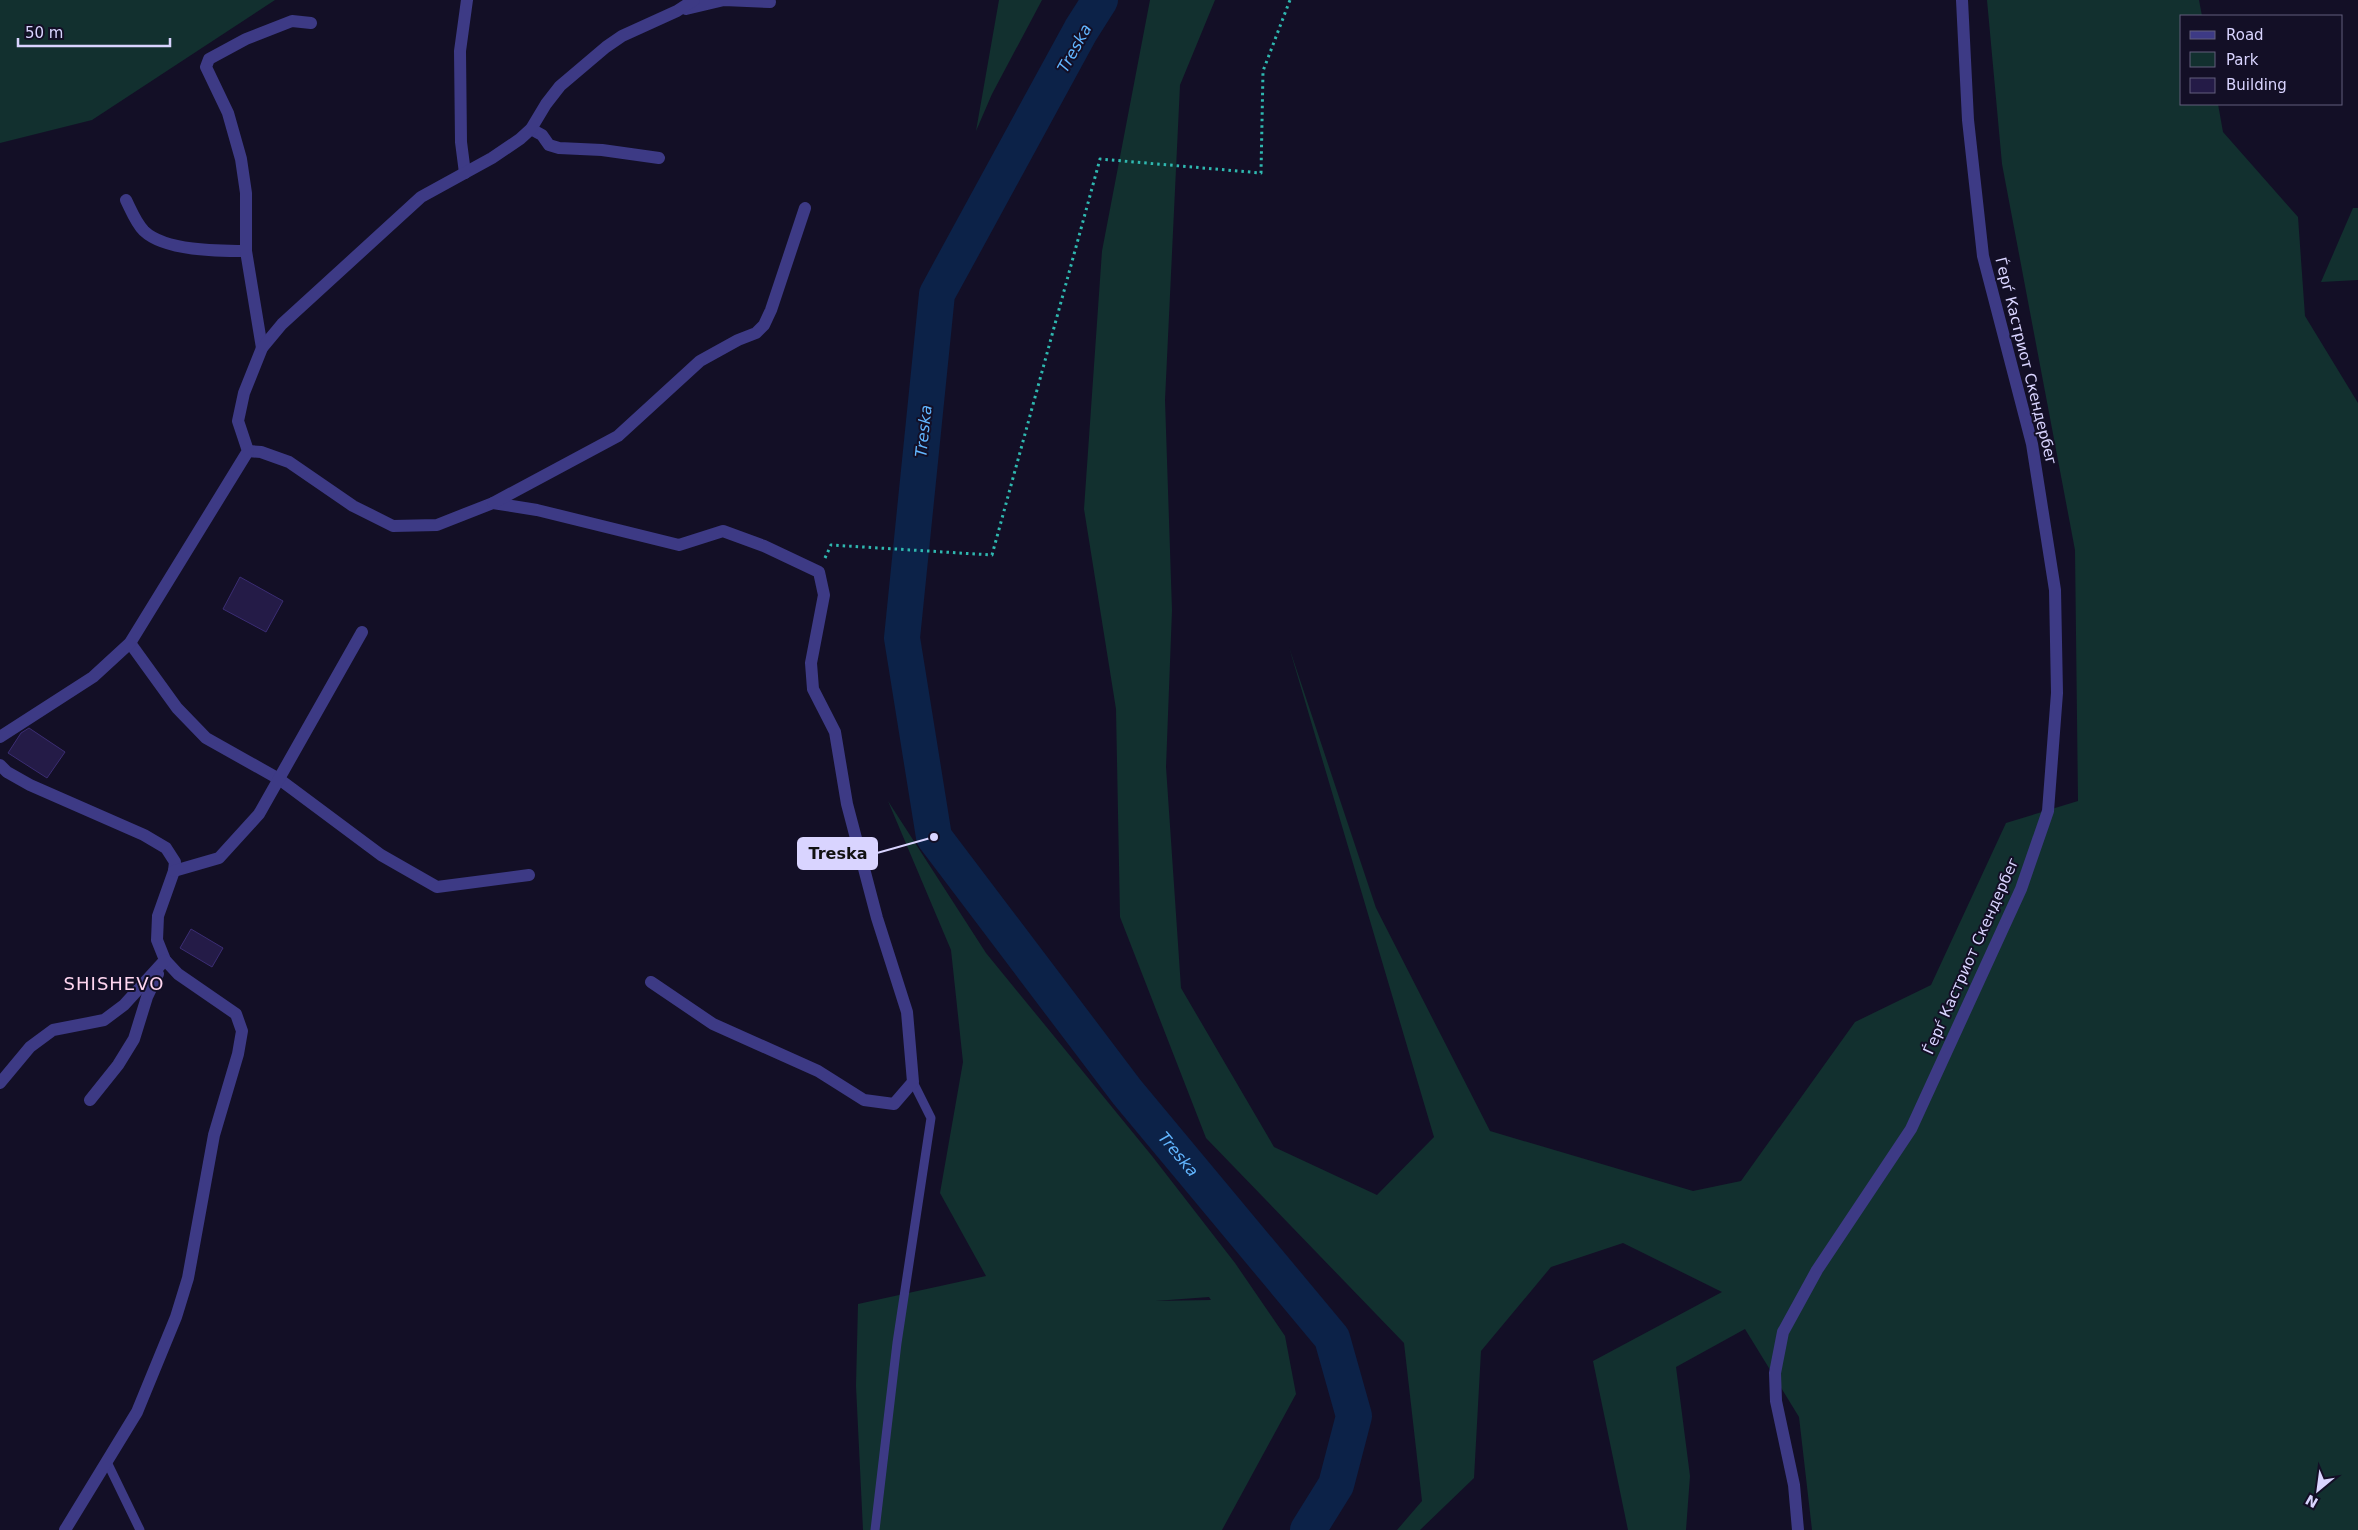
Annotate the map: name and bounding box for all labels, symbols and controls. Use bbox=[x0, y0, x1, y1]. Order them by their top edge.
scale bar bbox=[18, 15, 170, 47]
legend bbox=[2180, 15, 2343, 105]
water label: Treska bbox=[1053, 21, 1095, 76]
text: 50 m bbox=[25, 24, 63, 42]
text: Road bbox=[2226, 26, 2264, 44]
text: Park bbox=[2226, 51, 2259, 69]
text: Building bbox=[2226, 76, 2287, 94]
street label: Ѓерѓ Кастриот Скендербег bbox=[1991, 255, 2062, 467]
water label: Treska bbox=[911, 404, 936, 458]
callout: Treska bbox=[798, 838, 877, 869]
text: Treska bbox=[809, 844, 867, 863]
street label: Ѓерѓ Кастриот Скендербег bbox=[1918, 854, 2023, 1057]
district label: SHISHEVO bbox=[64, 973, 164, 994]
water label: Treska bbox=[1154, 1128, 1202, 1180]
north arrow bbox=[2293, 1465, 2343, 1515]
text: N bbox=[2303, 1492, 2321, 1511]

